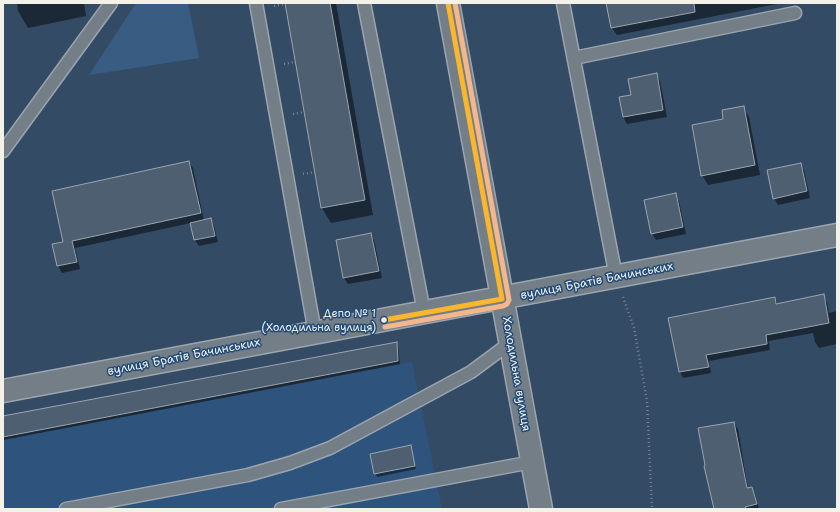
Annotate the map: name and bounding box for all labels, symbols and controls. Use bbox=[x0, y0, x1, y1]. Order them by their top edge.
street label: вулиця Братів Бачинських bbox=[519, 259, 675, 303]
place label: Депо № 1 (Холодильна вулиця) bbox=[261, 307, 376, 333]
marker: Депо № 1 (Холодильна вулиця) bbox=[379, 315, 389, 325]
street label: Холодильна вулиця bbox=[499, 316, 533, 432]
street label: вулиця Братів Бачинських bbox=[106, 335, 262, 379]

